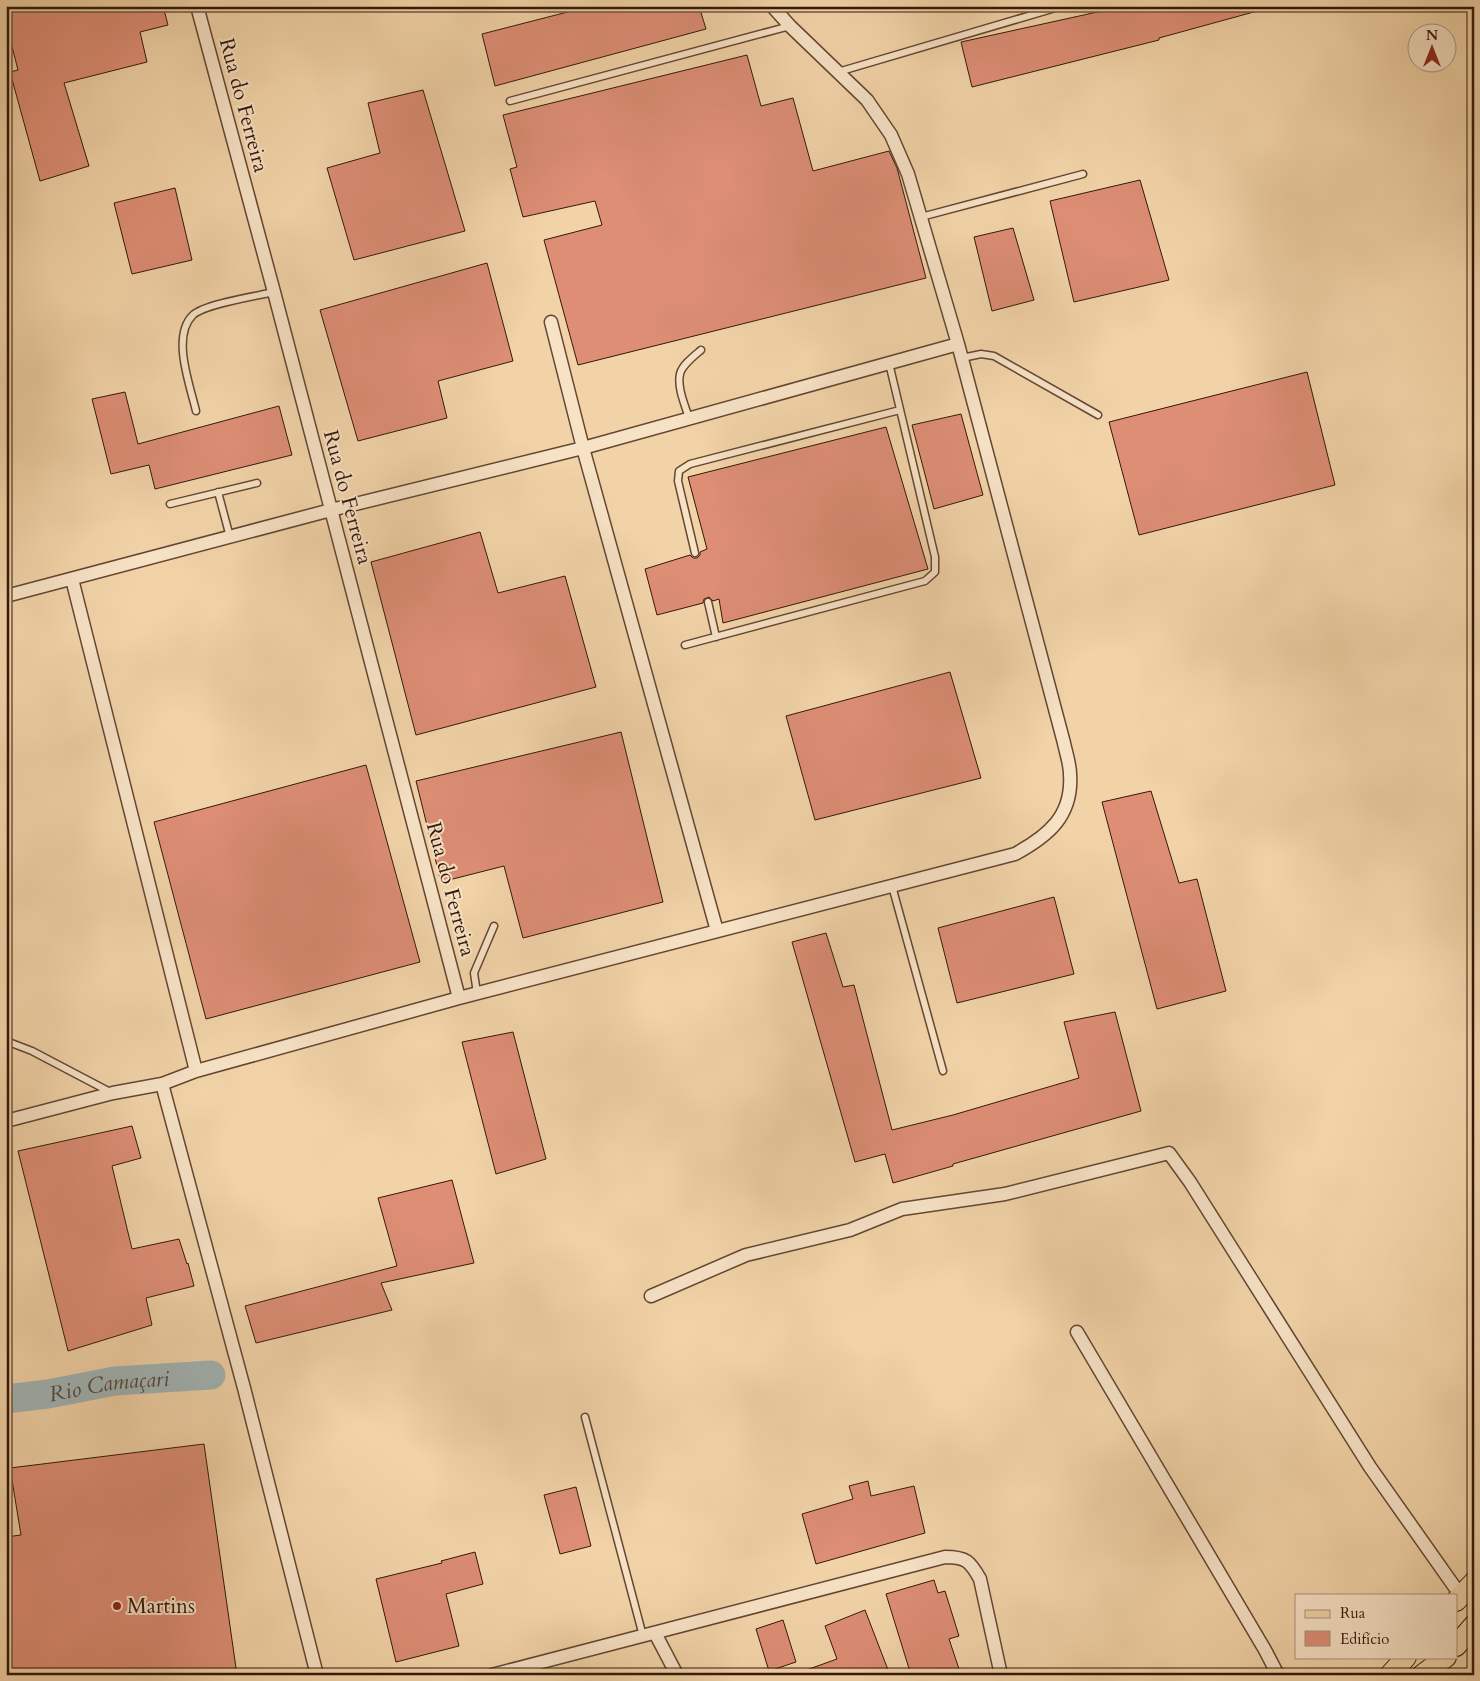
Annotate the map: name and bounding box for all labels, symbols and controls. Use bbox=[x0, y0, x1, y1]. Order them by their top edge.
north arrow bbox=[1408, 22, 1458, 72]
text: N bbox=[1426, 26, 1438, 45]
street label: Rua do Ferreira bbox=[212, 35, 275, 176]
street label: Rua do Ferreira bbox=[316, 427, 379, 568]
street label: Rua do Ferreira bbox=[419, 819, 482, 960]
water label: Rio Camaçari bbox=[46, 1364, 171, 1410]
place label: Martins bbox=[127, 1592, 195, 1621]
legend bbox=[1295, 1594, 1458, 1658]
marker: Martins bbox=[111, 1600, 123, 1612]
text: Rua bbox=[1340, 1603, 1366, 1623]
text: Edifício bbox=[1340, 1629, 1389, 1649]

